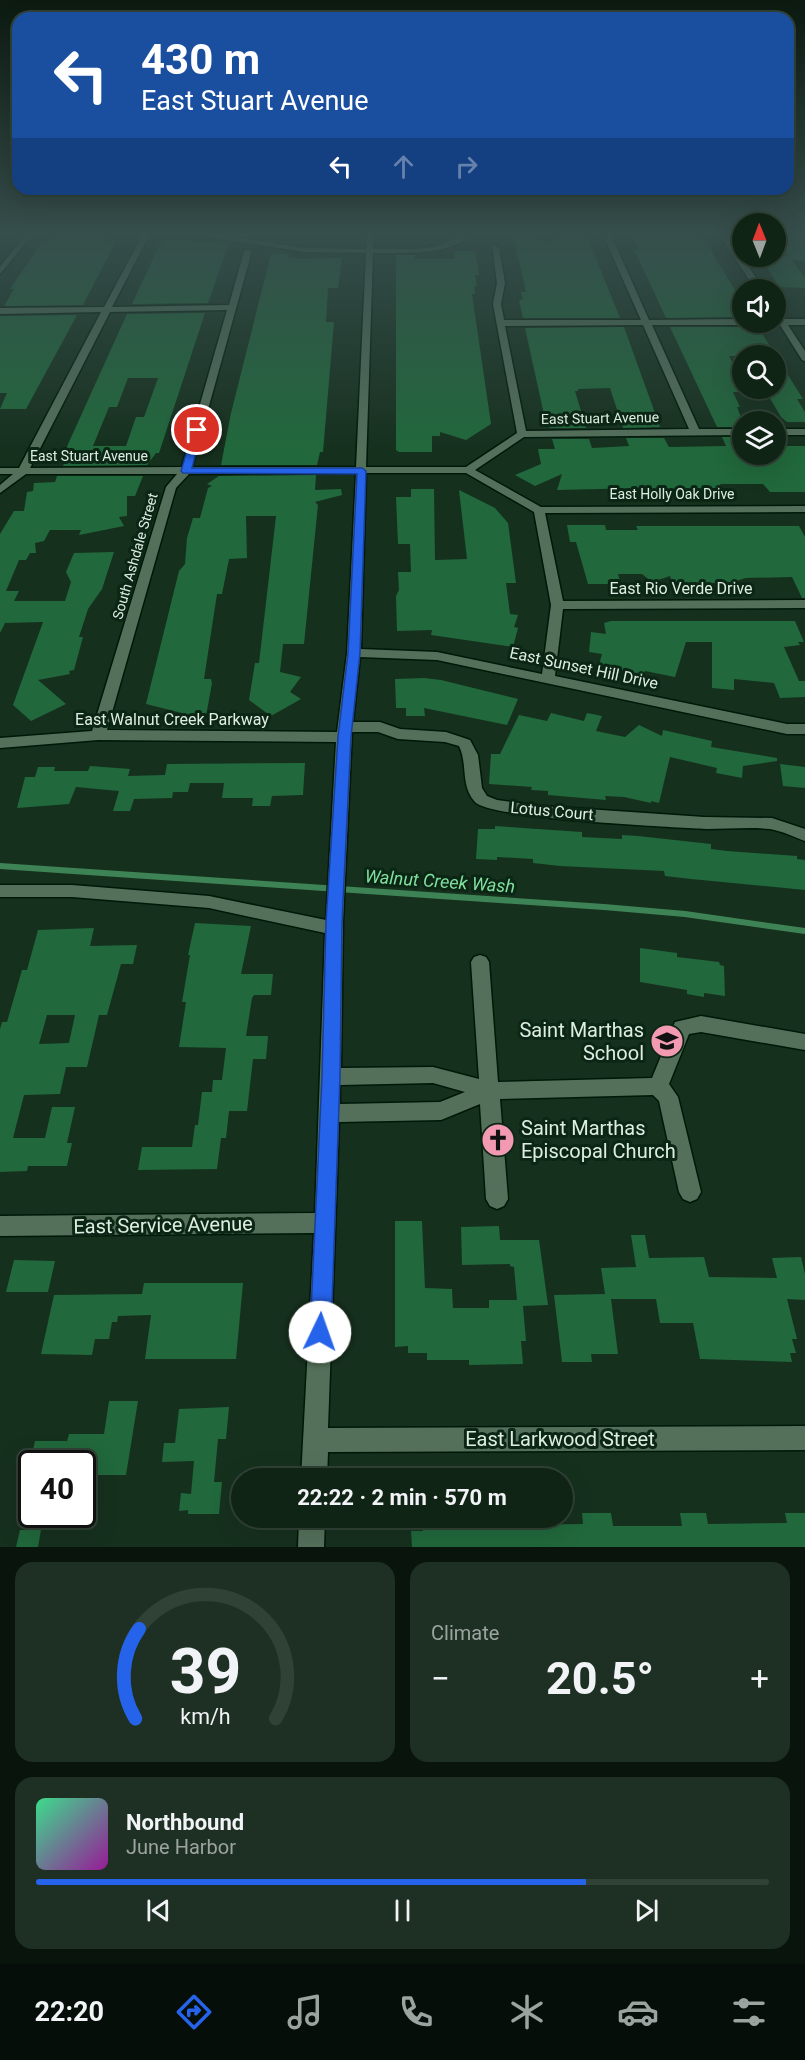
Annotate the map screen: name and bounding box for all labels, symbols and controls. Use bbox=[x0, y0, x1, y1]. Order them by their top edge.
text: 430 m bbox=[141, 35, 260, 84]
icon: left bbox=[42, 36, 120, 114]
text: East Stuart Avenue bbox=[141, 85, 369, 117]
icon: left bbox=[324, 150, 357, 183]
icon: ahead bbox=[387, 150, 420, 183]
icon: right bbox=[450, 150, 483, 183]
north arrow bbox=[732, 213, 786, 267]
map controls bbox=[732, 213, 786, 465]
button: sound bbox=[732, 279, 786, 333]
button: search bbox=[732, 345, 786, 399]
pin bbox=[171, 404, 222, 455]
street label: East Stuart Avenue bbox=[541, 409, 659, 427]
button: layers bbox=[732, 411, 786, 465]
icon: arrive bbox=[180, 413, 213, 446]
street label: East Stuart Avenue bbox=[30, 448, 148, 464]
street label: East Holly Oak Drive bbox=[610, 486, 735, 502]
street label: South Ashdale Street bbox=[109, 491, 161, 621]
street label: East Rio Verde Drive bbox=[609, 579, 753, 598]
street label: East Sunset Hill Drive bbox=[508, 643, 660, 693]
street label: East Walnut Creek Parkway bbox=[75, 710, 269, 729]
street label: Lotus Court bbox=[510, 798, 594, 824]
water label: Walnut Creek Wash bbox=[364, 865, 516, 897]
place label: Saint Marthas School bbox=[519, 1018, 644, 1065]
school or university icon: Saint Marthas School bbox=[649, 1023, 685, 1059]
place label: Saint Marthas Episcopal Church bbox=[521, 1116, 676, 1163]
church icon: Saint Marthas Episcopal Church bbox=[480, 1122, 516, 1158]
street label: East Service Avenue bbox=[73, 1211, 253, 1239]
position arrow bbox=[288, 1300, 352, 1364]
street label: East Larkwood Street bbox=[465, 1427, 655, 1451]
speed limit sign: 40 bbox=[18, 1450, 96, 1528]
text: 22:22 · 2 min · 570 m bbox=[297, 1485, 507, 1510]
text: Climate bbox=[431, 1621, 499, 1645]
text: 39 bbox=[169, 1635, 241, 1708]
text: 20.5° bbox=[546, 1652, 654, 1705]
text: − bbox=[431, 1659, 450, 1698]
text: + bbox=[750, 1659, 769, 1698]
text: km/h bbox=[180, 1704, 230, 1729]
text: Northbound bbox=[126, 1810, 244, 1835]
text: June Harbor bbox=[126, 1835, 236, 1859]
icon: previous bbox=[142, 1894, 175, 1927]
icon: pause bbox=[386, 1894, 419, 1927]
icon: next bbox=[630, 1894, 663, 1927]
icon: directions bbox=[173, 1991, 215, 2033]
icon: music bbox=[284, 1991, 326, 2033]
icon: phone bbox=[395, 1991, 437, 2033]
icon: climate bbox=[506, 1991, 548, 2033]
icon: car bbox=[617, 1991, 659, 2033]
icon: filters bbox=[728, 1991, 770, 2033]
text: 22:20 bbox=[35, 1996, 104, 2028]

